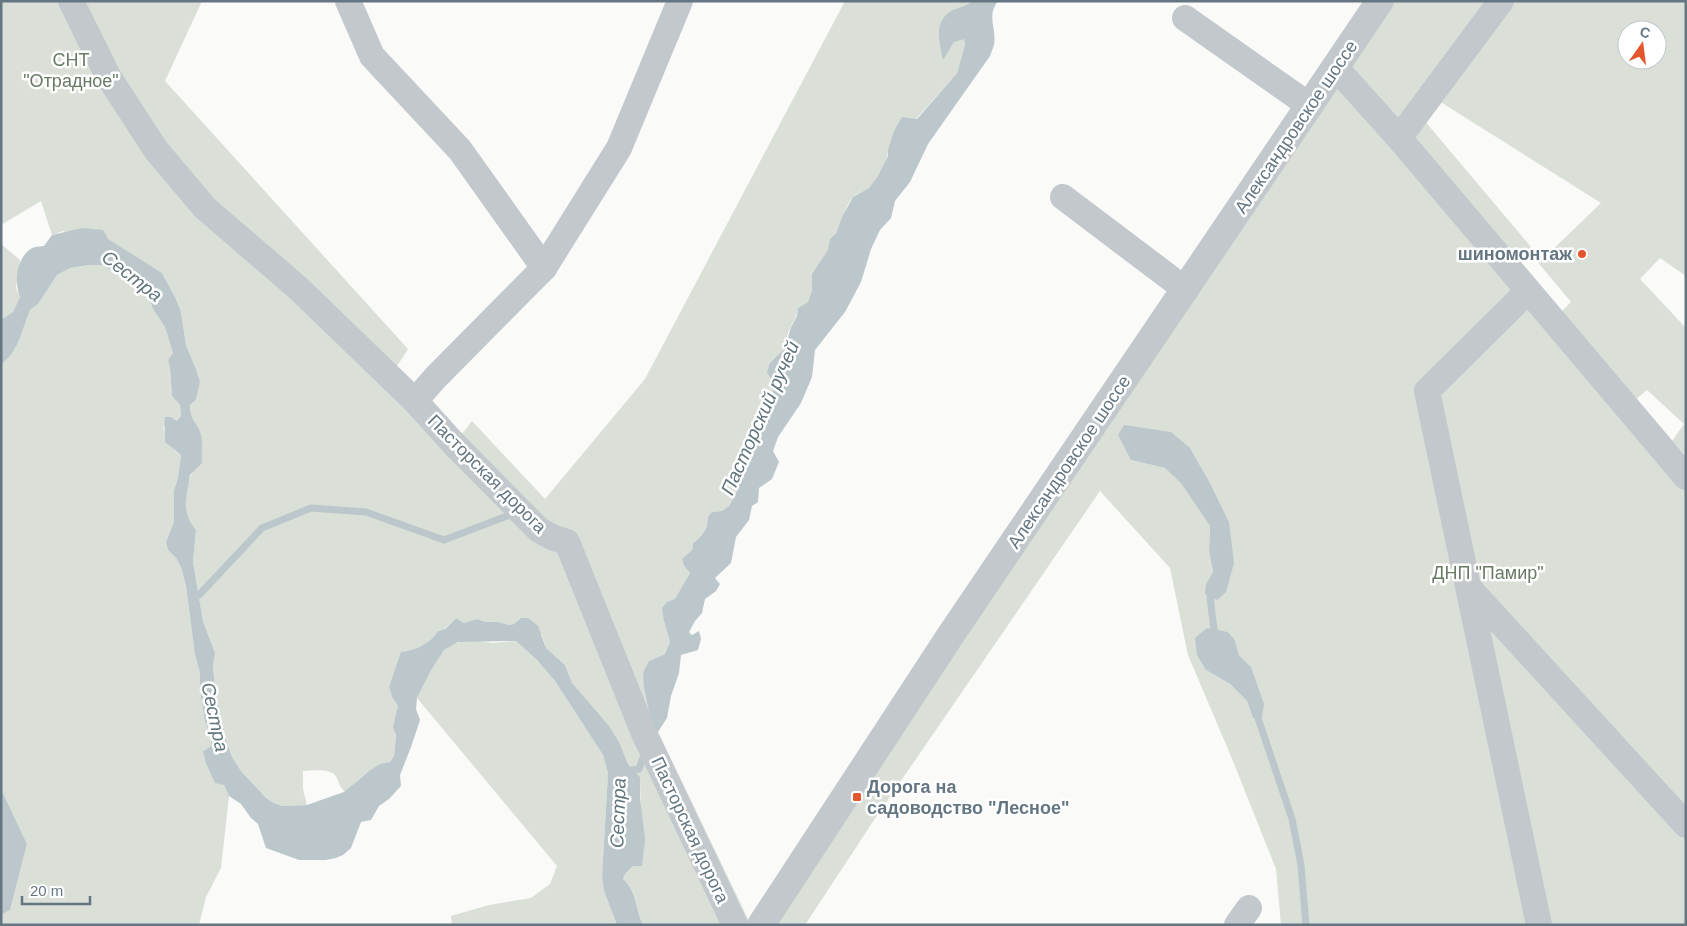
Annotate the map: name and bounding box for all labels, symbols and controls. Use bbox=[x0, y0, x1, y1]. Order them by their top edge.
north arrow bbox=[1617, 20, 1667, 70]
text: С bbox=[1638, 23, 1652, 41]
street label: Александровское шоссе bbox=[1231, 37, 1361, 217]
park label: СНТ "Отрадное" bbox=[23, 50, 119, 91]
place label: шиномонтаж bbox=[1458, 244, 1572, 264]
water label: Сестра bbox=[98, 246, 166, 306]
marker: шиномонтаж bbox=[1576, 248, 1588, 260]
water label: Пасторский ручей bbox=[717, 338, 803, 498]
street label: Александровское шоссе bbox=[1004, 372, 1134, 552]
street label: Пасторская дорога bbox=[424, 411, 551, 538]
park label: ДНП "Памир" bbox=[1432, 563, 1544, 583]
water label: Сестра bbox=[197, 680, 233, 754]
street label: Пасторская дорога bbox=[647, 754, 733, 907]
water label: Сестра bbox=[606, 777, 630, 849]
place label: Дорога на садоводство "Лесное" bbox=[867, 777, 1069, 818]
marker: Дорога на садоводство "Лесное" bbox=[851, 791, 863, 803]
scale bar bbox=[22, 874, 90, 906]
text: 20 m bbox=[30, 882, 63, 899]

